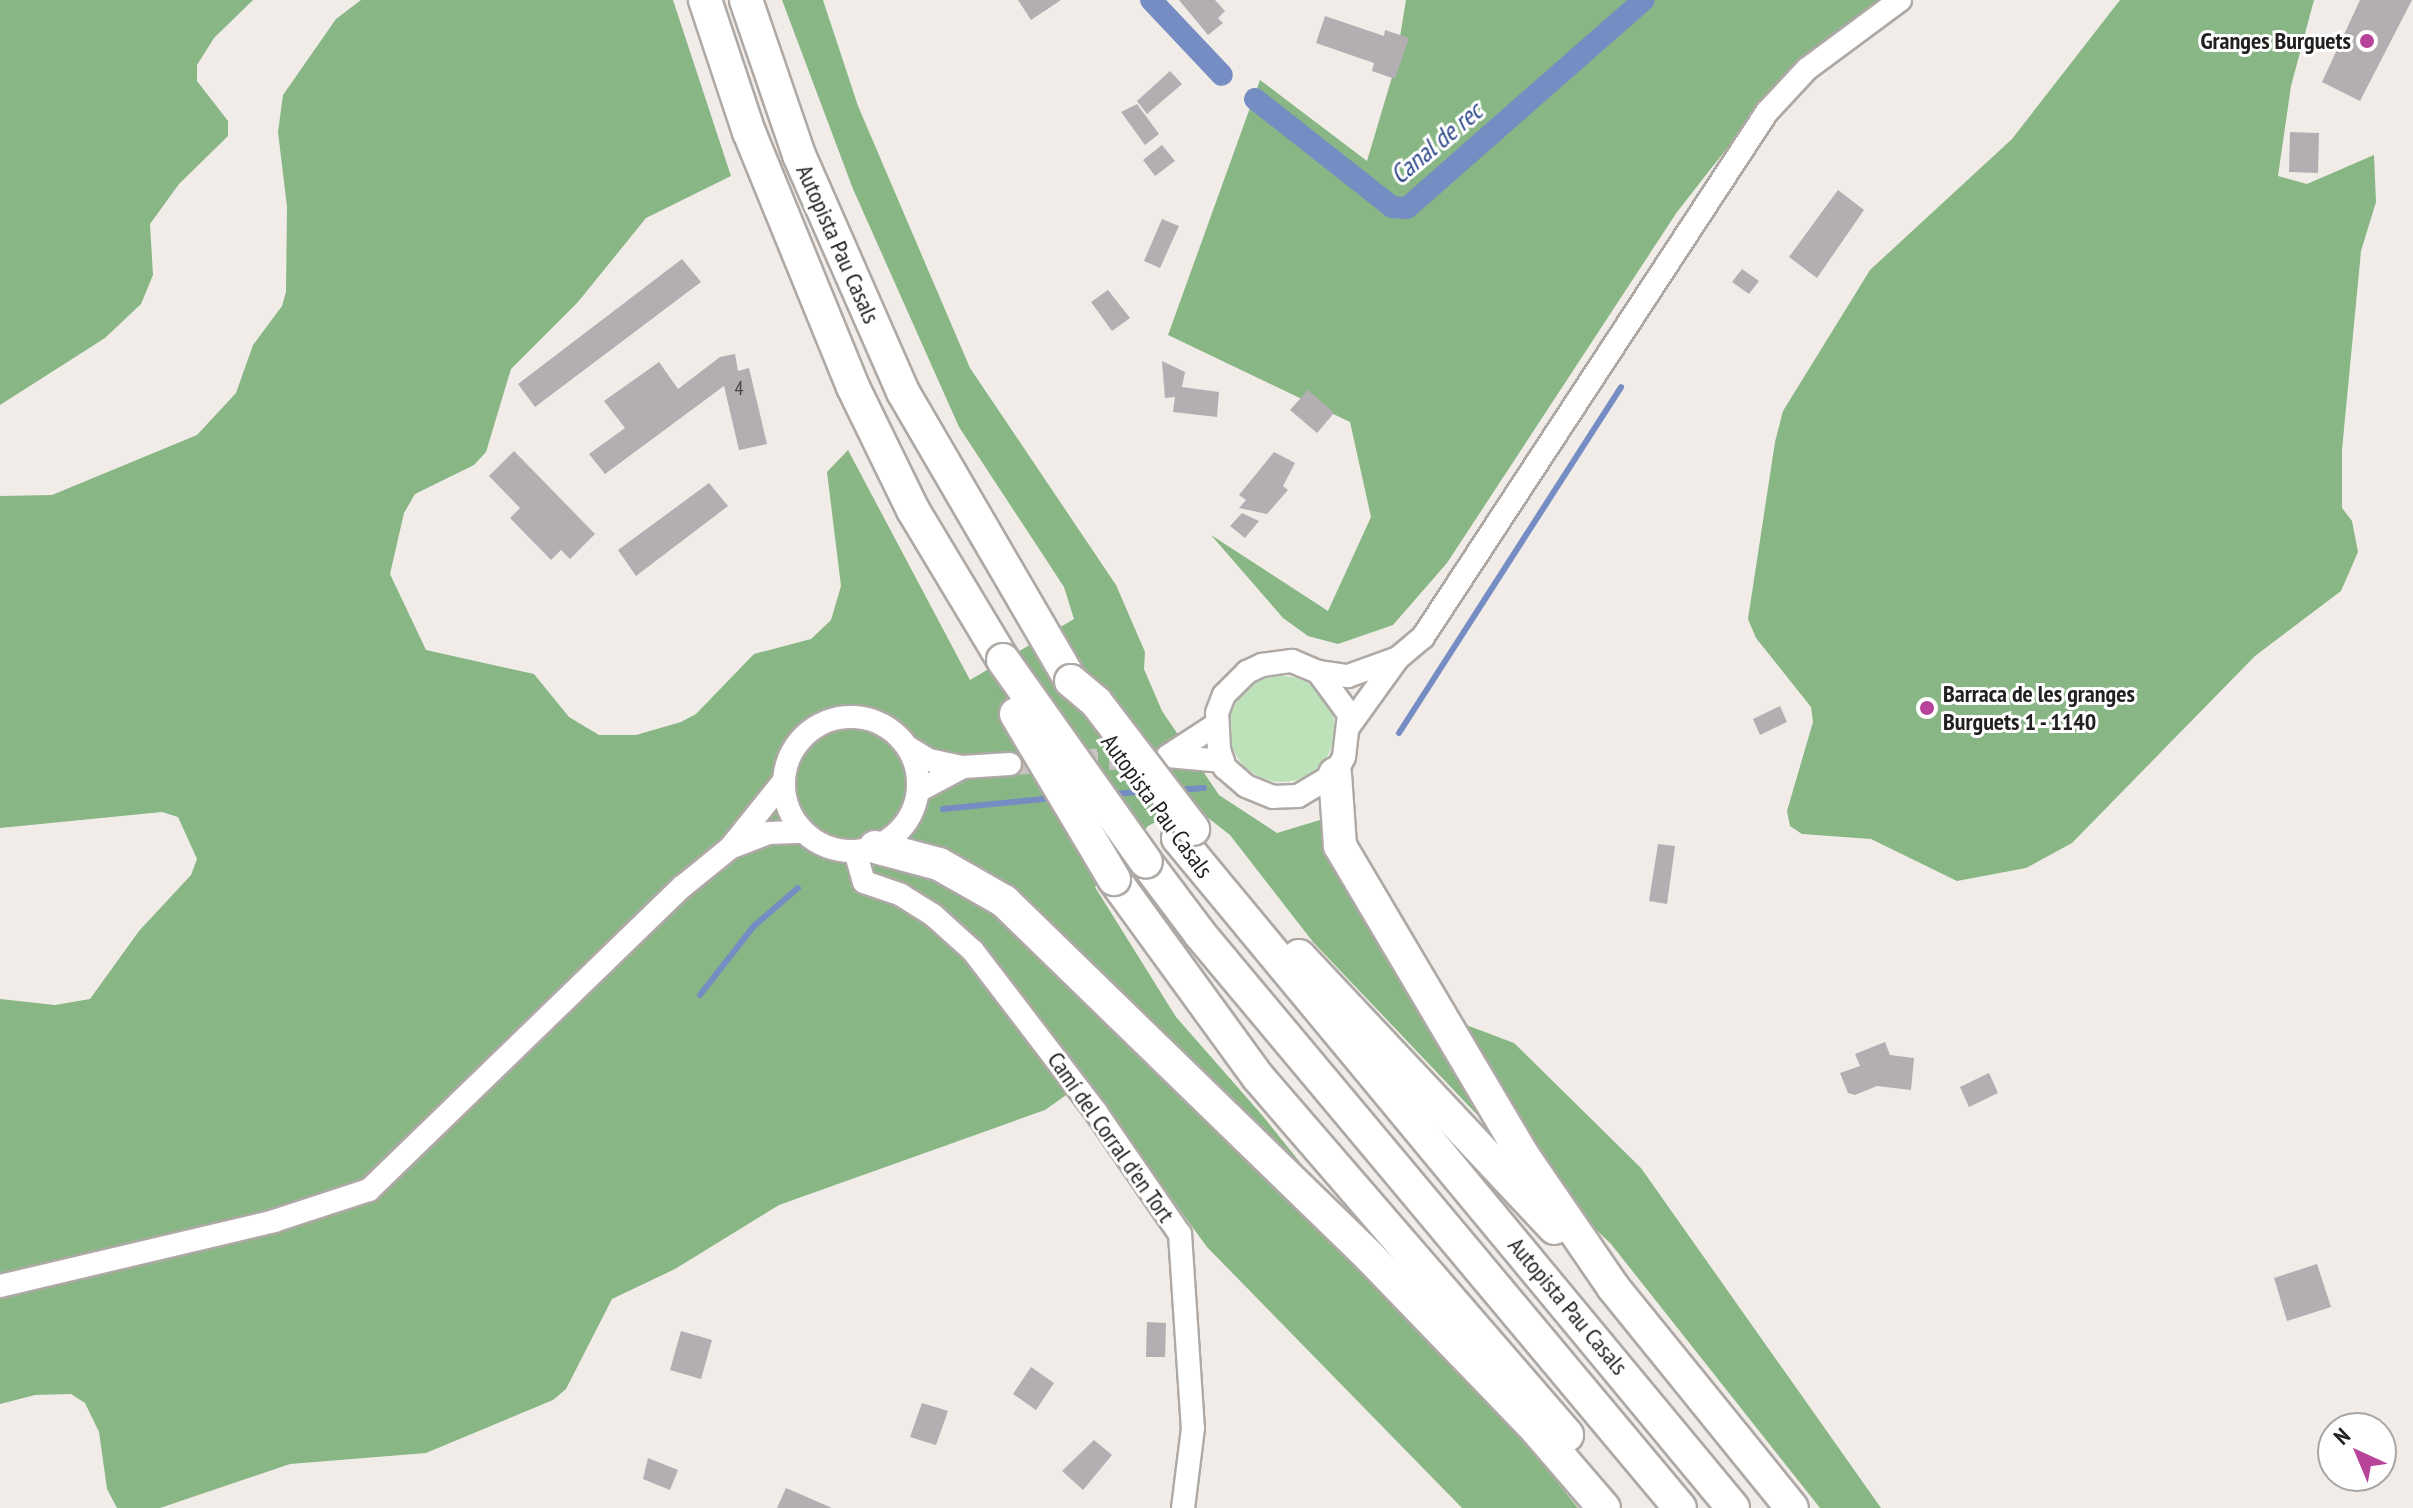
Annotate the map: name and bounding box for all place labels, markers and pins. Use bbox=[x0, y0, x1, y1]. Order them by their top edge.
place label: Granges Burguets bbox=[2201, 27, 2351, 55]
marker: Granges Burguets bbox=[2358, 32, 2376, 50]
place label: Barraca de les granges Burguets 1 - 1140 bbox=[1943, 680, 2135, 736]
marker: Barraca de les granges Burguets 1 - 1140 bbox=[1918, 699, 1936, 717]

